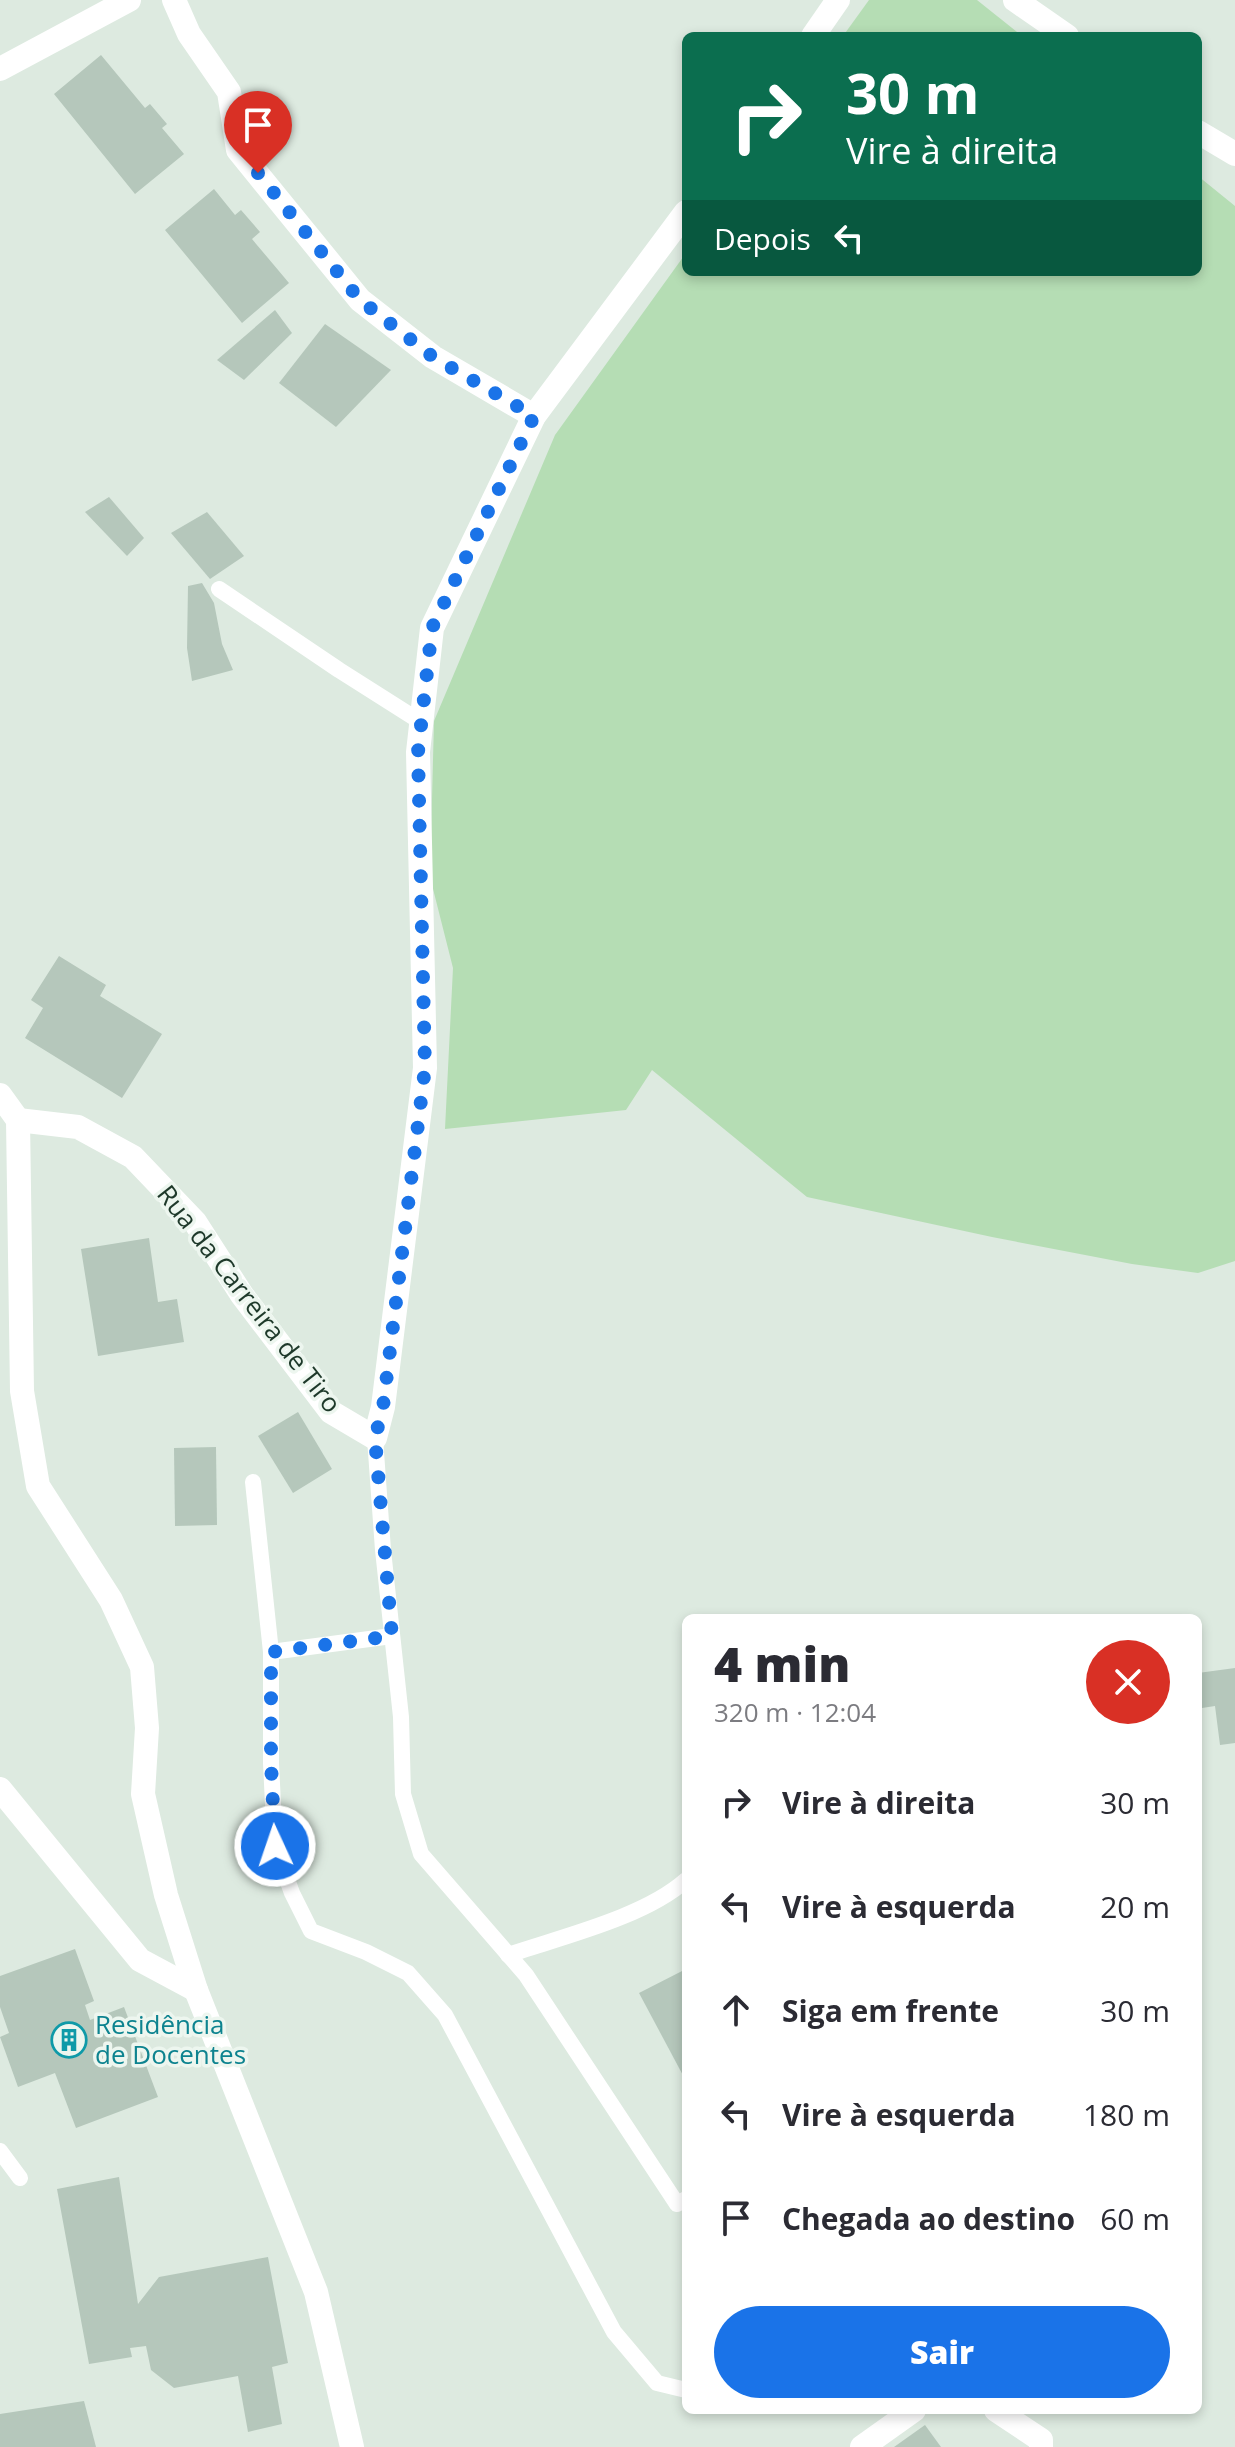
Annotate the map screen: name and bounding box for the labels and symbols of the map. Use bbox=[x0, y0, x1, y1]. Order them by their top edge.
pin bbox=[224, 91, 292, 173]
street label: Rua da Carreira de Tiro bbox=[149, 1177, 350, 1420]
position arrow bbox=[233, 1804, 317, 1888]
place label: Residência de Docentes bbox=[95, 2006, 246, 2072]
building icon: Residência de Docentes bbox=[50, 2021, 88, 2059]

